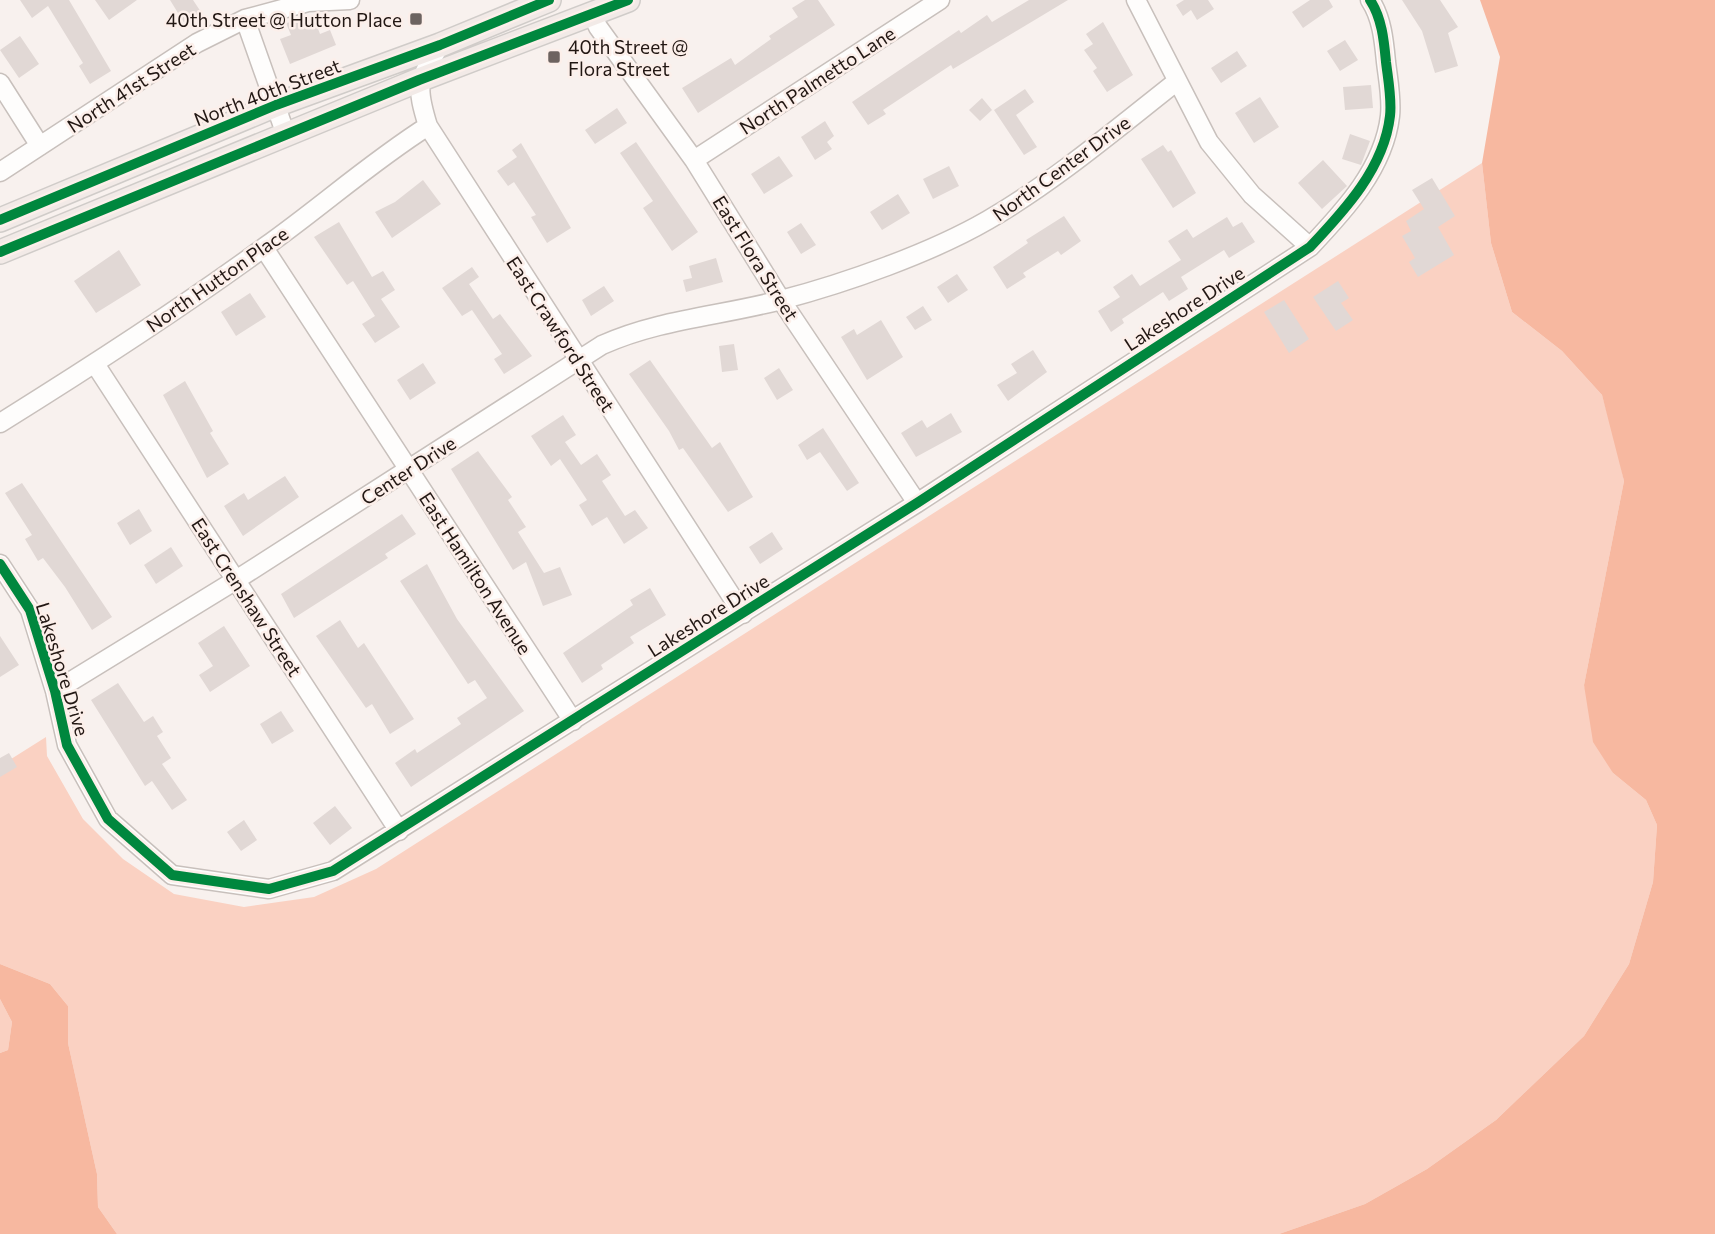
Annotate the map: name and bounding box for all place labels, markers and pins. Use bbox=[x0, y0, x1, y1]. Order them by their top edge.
place label: 40th Street @ Hutton Place bbox=[166, 8, 402, 31]
marker: 40th Street @ Hutton Place bbox=[408, 11, 424, 27]
place label: 40th Street @ Flora Street bbox=[568, 35, 688, 80]
marker: 40th Street @ Flora Street bbox=[546, 49, 562, 65]

